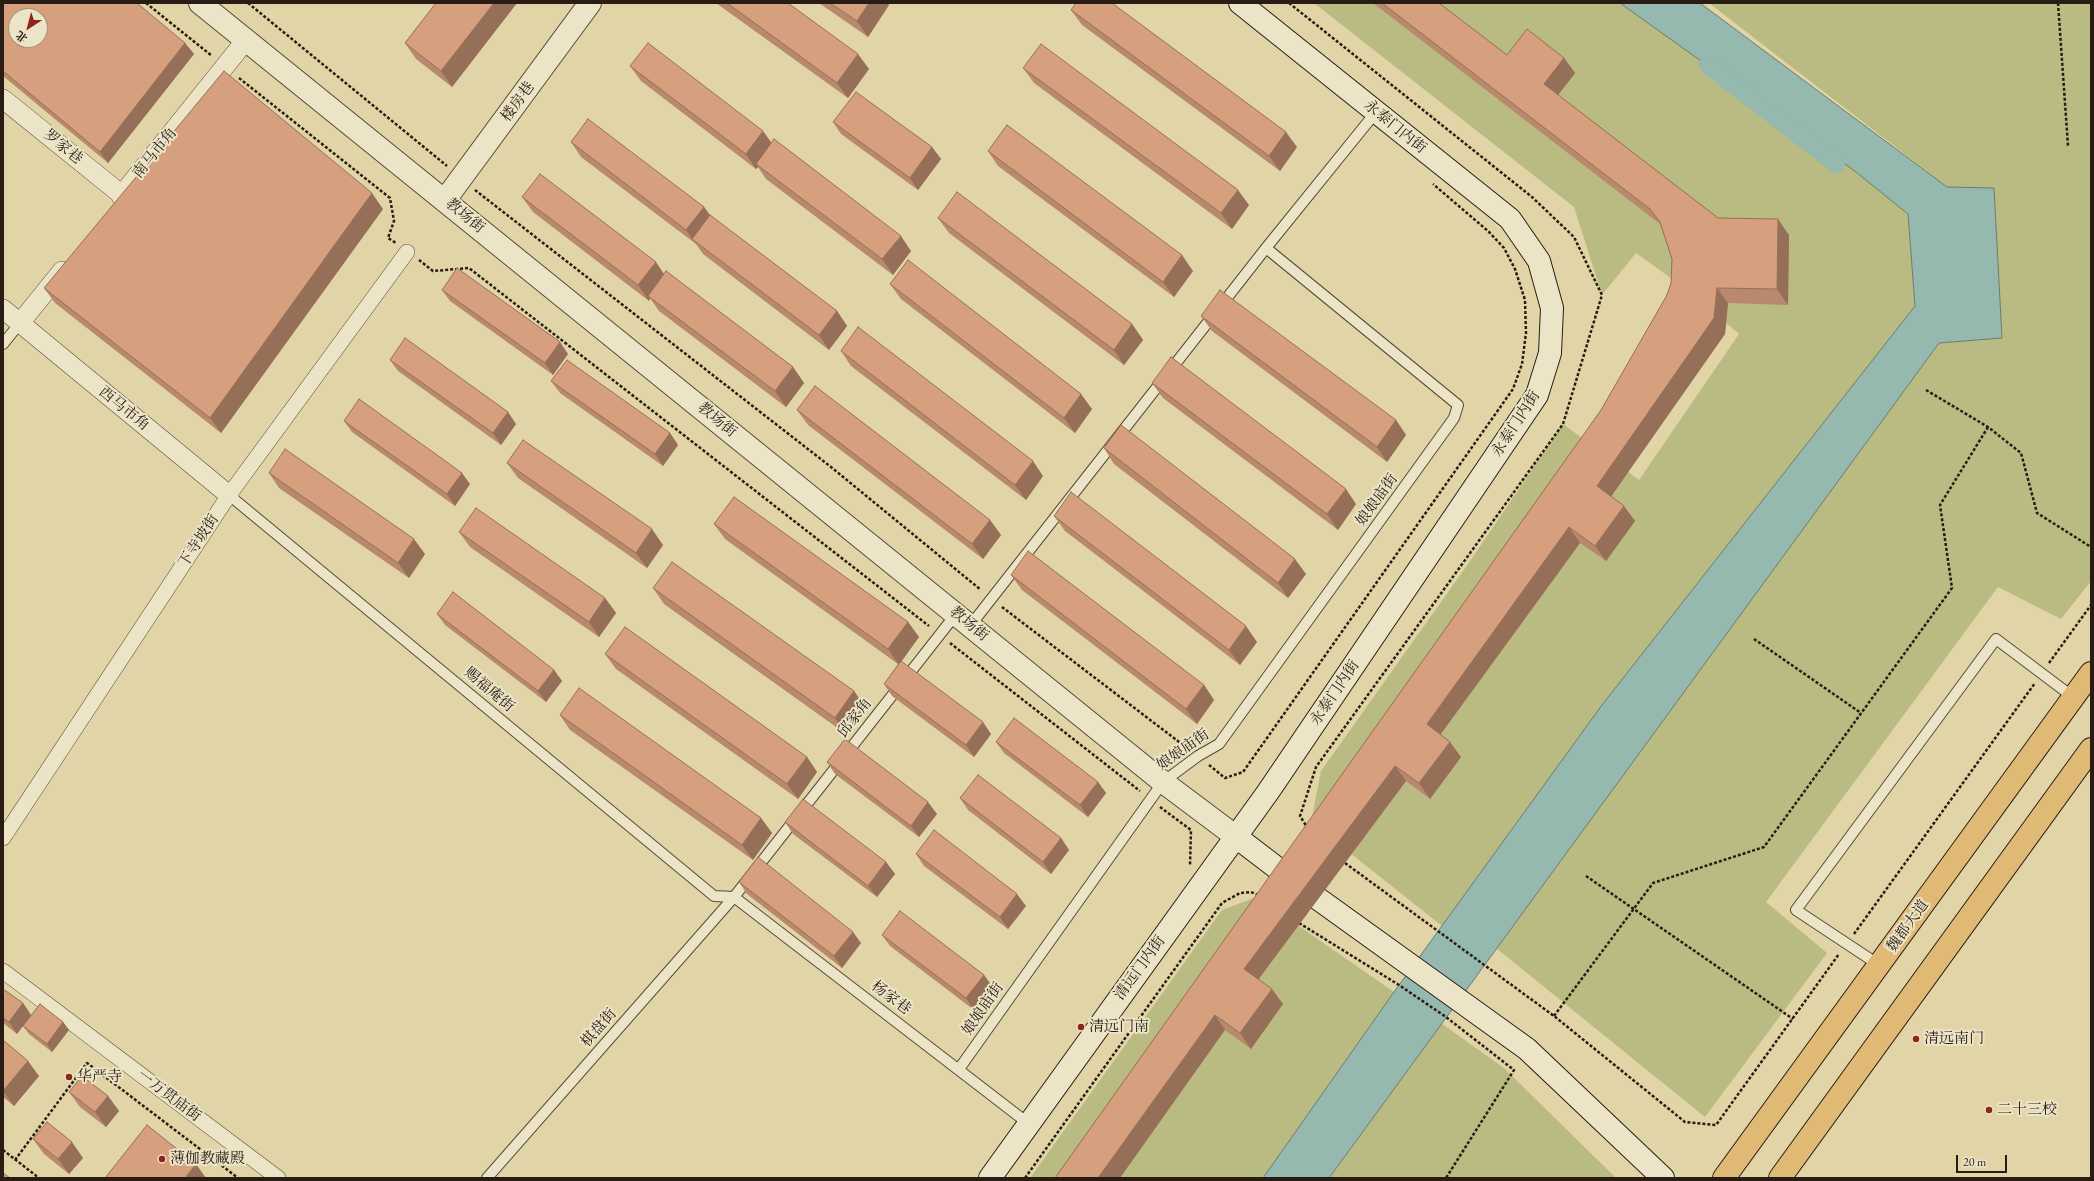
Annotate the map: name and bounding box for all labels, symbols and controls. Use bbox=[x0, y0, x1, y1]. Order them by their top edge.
north arrow bbox=[8, 8, 48, 48]
text: 北 bbox=[13, 28, 30, 46]
street label: 楼房巷 bbox=[497, 79, 539, 125]
street label: 永泰门内街 bbox=[1360, 96, 1430, 158]
street label: 南马市角 bbox=[129, 124, 181, 182]
street label: 罗家巷 bbox=[40, 126, 86, 168]
street label: 教场街 bbox=[442, 195, 488, 237]
street label: 西马市角 bbox=[95, 383, 153, 435]
street label: 永泰门内街 bbox=[1488, 388, 1544, 460]
street label: 教场街 bbox=[694, 399, 740, 441]
street label: 娘娘庙街 bbox=[1352, 470, 1402, 530]
street label: 下寺坡街 bbox=[175, 511, 223, 571]
street label: 教场街 bbox=[946, 603, 992, 645]
street label: 永泰门内街 bbox=[1307, 657, 1363, 729]
street label: 赐福庵街 bbox=[460, 664, 518, 716]
street label: 邱家角 bbox=[834, 695, 876, 741]
street label: 娘娘庙街 bbox=[1153, 725, 1213, 775]
street label: 魏都大道 bbox=[1883, 896, 1933, 956]
street label: 清远门内街 bbox=[1111, 932, 1169, 1004]
street label: 杨家巷 bbox=[868, 977, 914, 1019]
street label: 娘娘庙街 bbox=[958, 979, 1008, 1039]
street label: 棋盘街 bbox=[577, 1005, 621, 1051]
place label: 清远门南 bbox=[1089, 1018, 1149, 1036]
marker: 清远门南 bbox=[1076, 1022, 1086, 1032]
place label: 清远南门 bbox=[1924, 1030, 1984, 1048]
marker: 清远南门 bbox=[1911, 1034, 1921, 1044]
street label: 一万贯庙街 bbox=[134, 1066, 204, 1126]
place label: 华严寺 bbox=[77, 1068, 122, 1086]
marker: 华严寺 bbox=[64, 1072, 74, 1082]
place label: 二十三校 bbox=[1997, 1101, 2057, 1119]
marker: 二十三校 bbox=[1984, 1105, 1994, 1115]
scale bar bbox=[1958, 1147, 2009, 1173]
place label: 薄伽教藏殿 bbox=[170, 1150, 245, 1168]
marker: 薄伽教藏殿 bbox=[157, 1154, 167, 1164]
text: 20 m bbox=[1963, 1154, 1986, 1170]

